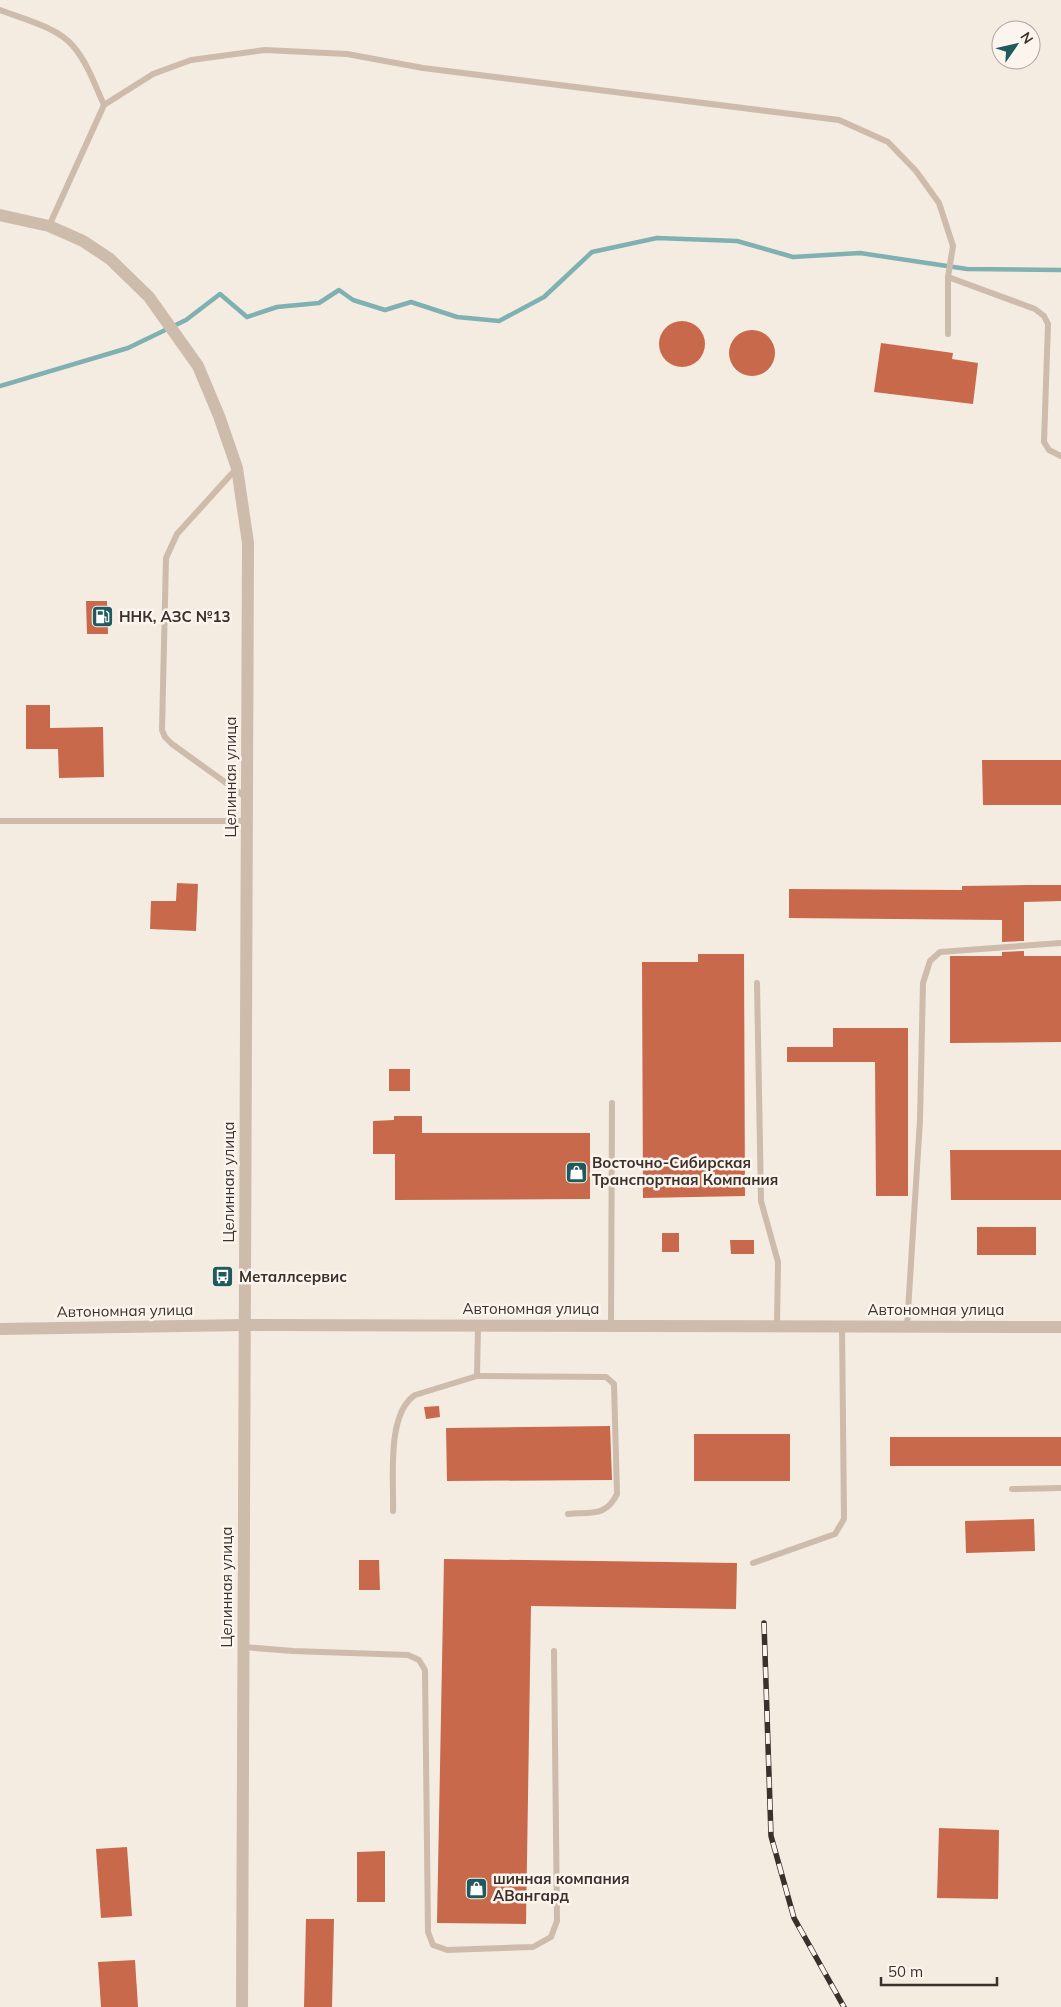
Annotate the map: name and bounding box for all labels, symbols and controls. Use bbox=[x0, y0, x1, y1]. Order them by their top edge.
north arrow bbox=[991, 20, 1041, 70]
text: N bbox=[1016, 28, 1037, 47]
fuel station icon: ННК, АЗС №13 bbox=[91, 605, 115, 629]
place label: ННК, АЗС №13 bbox=[119, 607, 231, 626]
street label: Целинная улица bbox=[221, 716, 240, 838]
street label: Целинная улица bbox=[219, 1121, 238, 1243]
place label: Восточно-Сибирская Транспортная Компания bbox=[592, 1153, 778, 1189]
shop icon: Восточно-Сибирская Транспортная Компания bbox=[564, 1160, 588, 1184]
bus stop icon: Металлсервис bbox=[211, 1265, 235, 1289]
place label: Металлсервис bbox=[239, 1267, 347, 1286]
street label: Автономная улица bbox=[463, 1299, 599, 1318]
street label: Автономная улица bbox=[56, 1300, 194, 1321]
street label: Автономная улица bbox=[868, 1300, 1004, 1319]
street label: Целинная улица bbox=[217, 1526, 236, 1648]
place label: шинная компания АВангард bbox=[493, 1869, 630, 1905]
shop icon: шинная компания АВангард bbox=[465, 1876, 489, 1900]
scale bar bbox=[881, 1954, 997, 1986]
text: 50 m bbox=[888, 1962, 923, 1981]

